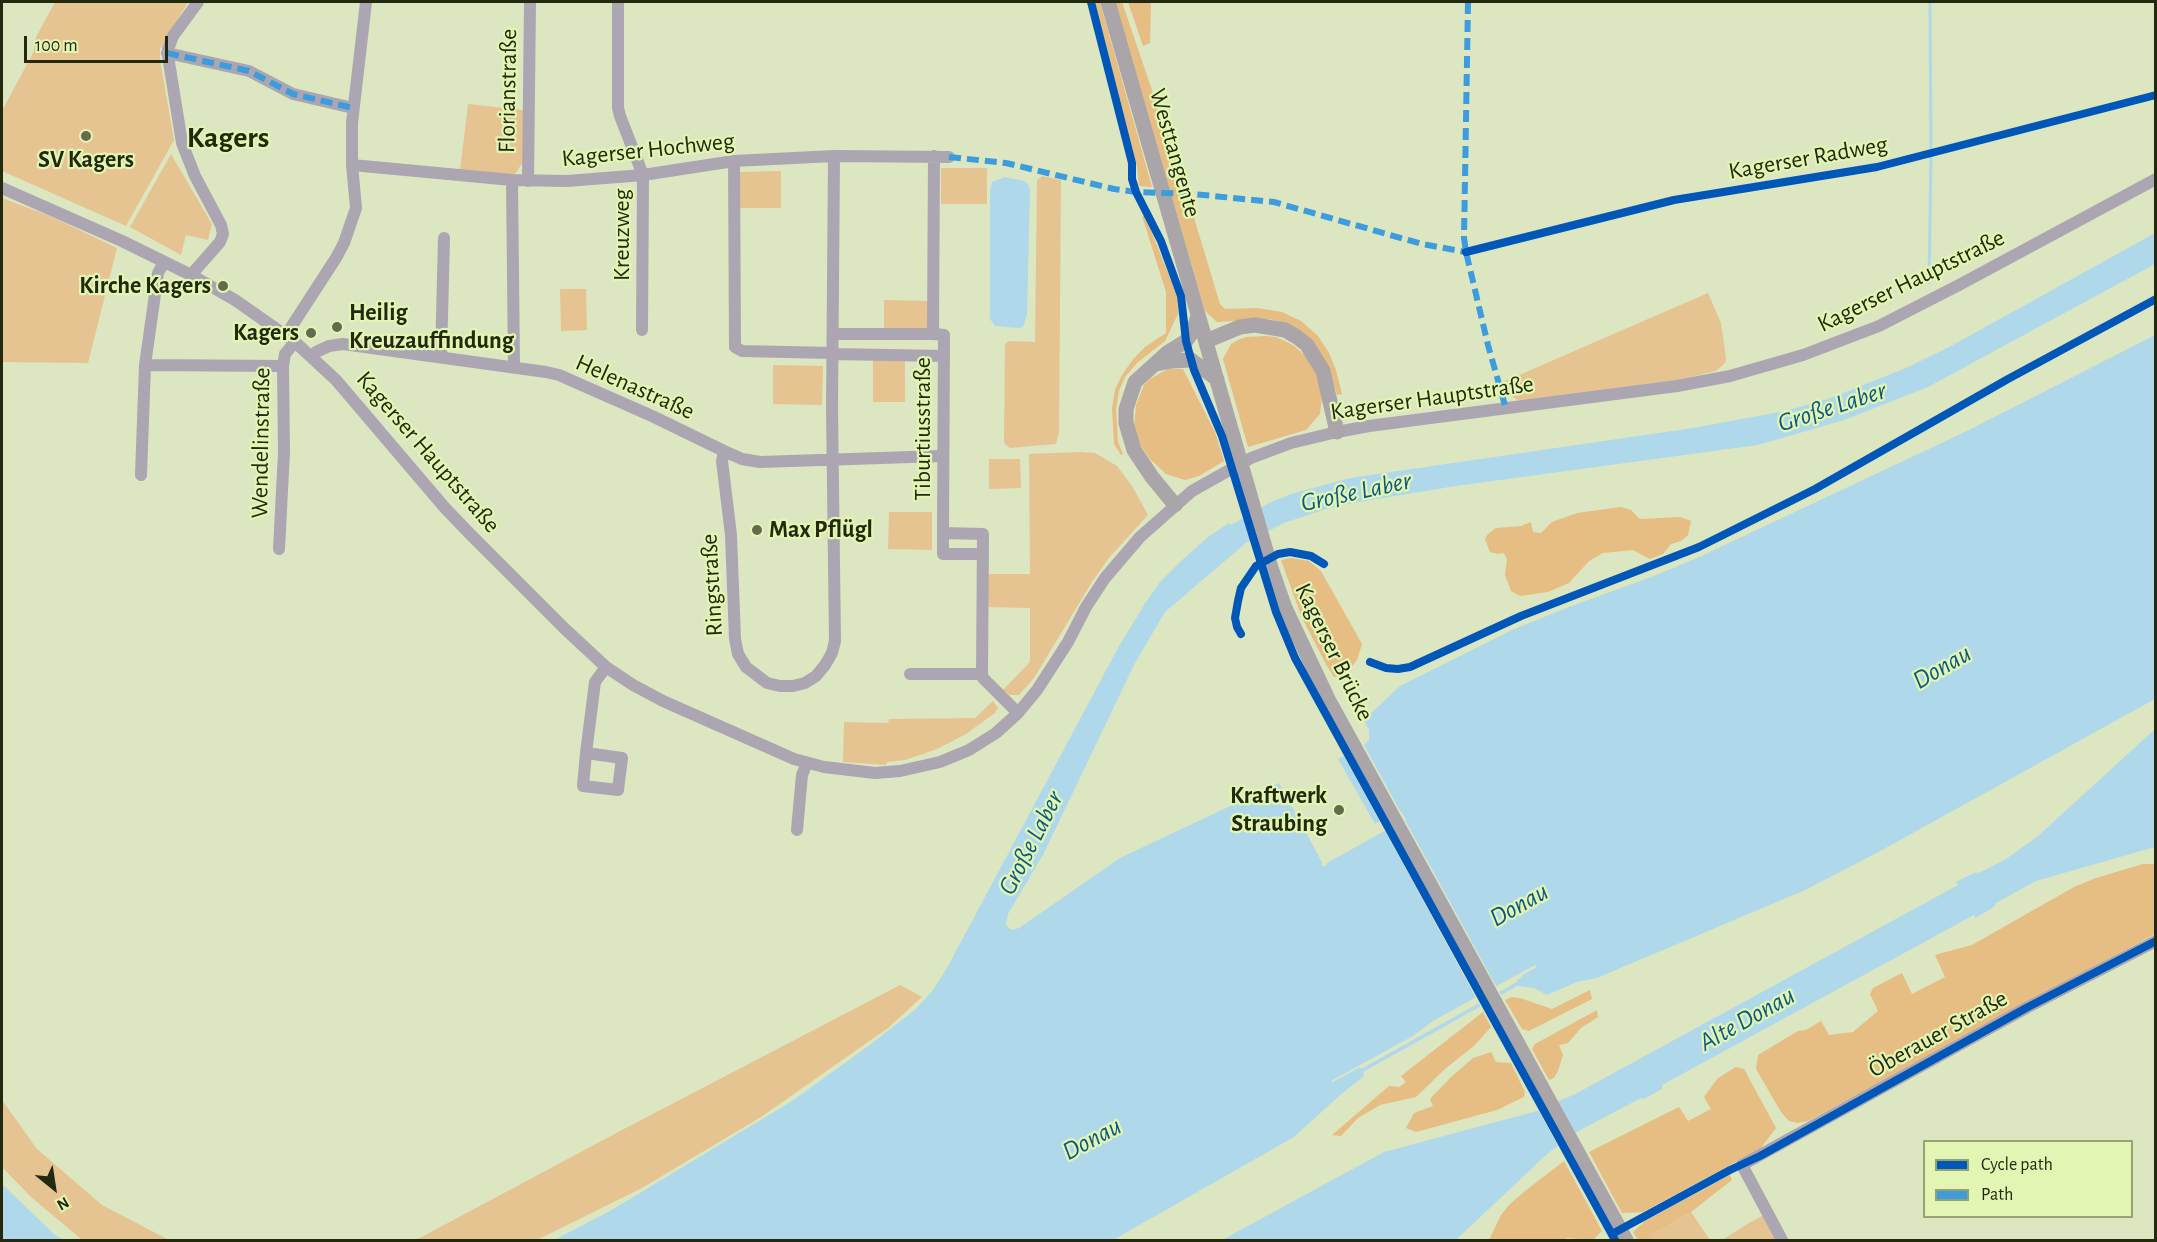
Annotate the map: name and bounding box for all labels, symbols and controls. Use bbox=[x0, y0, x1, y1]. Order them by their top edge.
scale bar bbox=[27, 24, 171, 62]
street label: Florianstraße bbox=[493, 29, 523, 153]
text: 100 m bbox=[35, 37, 78, 55]
street label: Westtangente bbox=[1143, 85, 1207, 221]
district label: Kagers bbox=[187, 120, 269, 156]
street label: Kagerser Hochweg bbox=[560, 127, 736, 173]
marker: SV Kagers bbox=[79, 129, 93, 143]
street label: Kagerser Radweg bbox=[1726, 130, 1890, 186]
place label: SV Kagers bbox=[38, 146, 134, 174]
street label: Kreuzweg bbox=[608, 189, 636, 281]
street label: Kagerser Hauptstraße bbox=[1813, 223, 2009, 339]
place label: Kirche Kagers bbox=[79, 272, 211, 300]
marker: Kirche Kagers bbox=[216, 279, 230, 293]
place label: Heilig Kreuzauffindung bbox=[349, 299, 514, 355]
place label: Kagers bbox=[233, 319, 299, 347]
marker: Heilig Kreuzauffindung bbox=[330, 320, 344, 334]
marker: Kagers bbox=[304, 326, 318, 340]
street label: Helenastraße bbox=[571, 348, 699, 426]
street label: Tiburtiusstraße bbox=[909, 357, 937, 501]
street label: Kagerser Hauptstraße bbox=[350, 365, 506, 539]
street label: Wendelinstraße bbox=[245, 367, 277, 519]
street label: Kagerser Hauptstraße bbox=[1329, 369, 1535, 427]
water label: Große Laber bbox=[1774, 375, 1890, 439]
water label: Große Laber bbox=[1298, 465, 1414, 519]
place label: Max Pflügl bbox=[769, 516, 873, 544]
marker: Max Pflügl bbox=[750, 523, 764, 537]
street label: Ringstraße bbox=[695, 533, 729, 637]
street label: Kagerser Brücke bbox=[1288, 578, 1380, 726]
water label: Donau bbox=[1907, 638, 1977, 696]
place label: Kraftwerk Straubing bbox=[1230, 782, 1327, 838]
water label: Große Laber bbox=[992, 786, 1070, 900]
marker: Kraftwerk Straubing bbox=[1332, 803, 1346, 817]
water label: Donau bbox=[1484, 876, 1554, 934]
water label: Alte Donau bbox=[1694, 980, 1800, 1058]
street label: Öberauer Straße bbox=[1864, 984, 2012, 1084]
water label: Donau bbox=[1057, 1111, 1127, 1167]
legend bbox=[1923, 1140, 2133, 1218]
text: Cycle path bbox=[1981, 1156, 2053, 1174]
north arrow bbox=[24, 1158, 84, 1218]
text: Path bbox=[1981, 1186, 2013, 1204]
text: N bbox=[54, 1194, 72, 1213]

